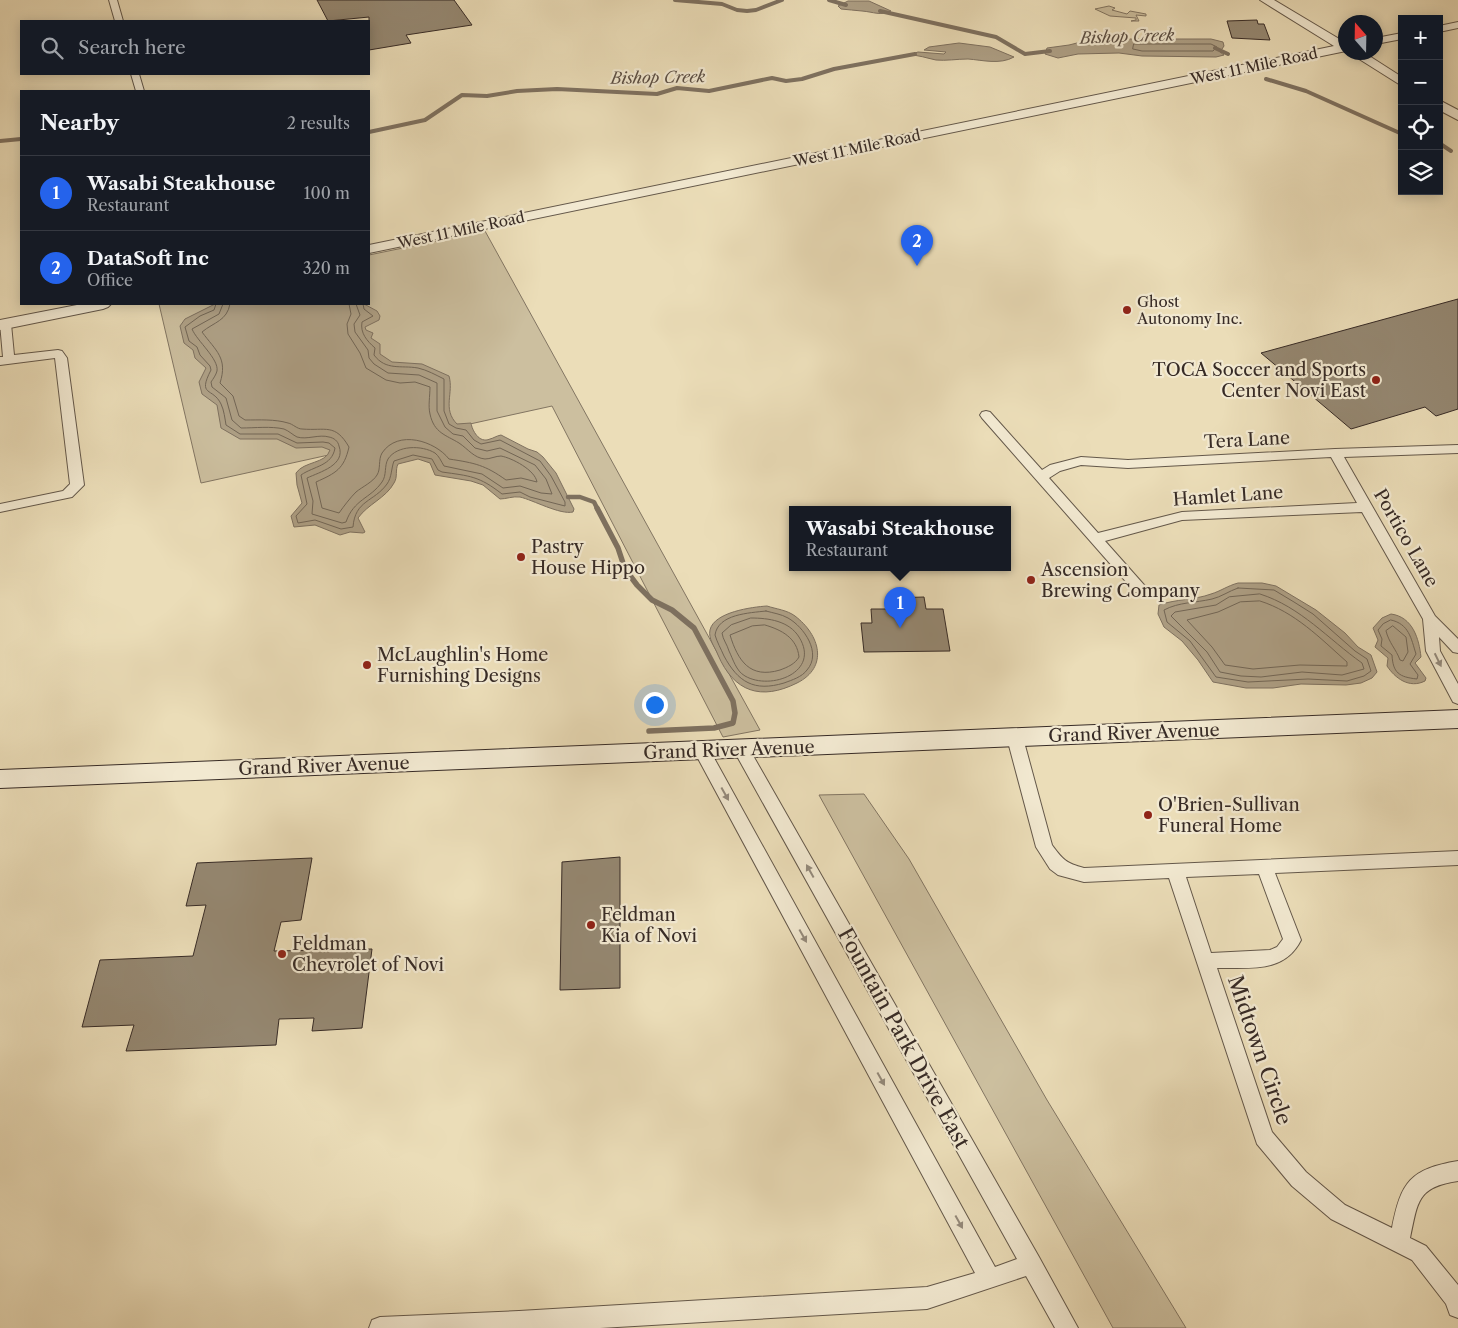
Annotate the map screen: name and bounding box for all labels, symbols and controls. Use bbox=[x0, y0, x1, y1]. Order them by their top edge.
north arrow bbox=[1338, 15, 1383, 60]
map controls bbox=[1398, 15, 1443, 195]
button: + bbox=[1398, 15, 1443, 60]
search box bbox=[20, 20, 370, 75]
water label: Bishop Creek bbox=[1077, 24, 1175, 48]
icon: search bbox=[38, 34, 66, 62]
text: Search here bbox=[78, 36, 186, 59]
street label: West 11 Mile Road bbox=[1188, 43, 1319, 89]
button: − bbox=[1398, 60, 1443, 105]
water label: Bishop Creek bbox=[609, 66, 706, 88]
button: locate bbox=[1398, 105, 1443, 150]
text: Nearby bbox=[40, 110, 119, 135]
text: 2 results bbox=[287, 113, 350, 133]
street label: West 11 Mile Road bbox=[791, 125, 922, 171]
button: layers bbox=[1398, 150, 1443, 195]
text: Wasabi Steakhouse bbox=[87, 172, 275, 195]
text: 1 bbox=[52, 183, 60, 203]
text: 100 m bbox=[304, 183, 350, 203]
text: Restaurant bbox=[87, 195, 169, 215]
street label: West 11 Mile Road bbox=[395, 207, 526, 253]
pin: 2 bbox=[901, 225, 933, 266]
text: DataSoft Inc bbox=[87, 247, 209, 270]
text: 2 bbox=[51, 258, 61, 278]
text: 320 m bbox=[303, 258, 350, 278]
text: Office bbox=[87, 270, 133, 290]
place label: Ghost Autonomy Inc. bbox=[1136, 292, 1243, 328]
marker: Ghost Autonomy Inc. bbox=[1121, 304, 1133, 316]
place label: TOCA Soccer and Sports Center Novi East bbox=[1152, 359, 1367, 402]
marker: TOCA Soccer and Sports Center Novi East bbox=[1370, 374, 1382, 386]
street label: Tera Lane bbox=[1203, 427, 1291, 453]
street label: Hamlet Lane bbox=[1172, 481, 1284, 511]
street label: Portico Lane bbox=[1369, 485, 1443, 591]
popup bbox=[789, 506, 1011, 571]
text: Wasabi Steakhouse bbox=[806, 517, 994, 540]
place label: Pastry House Hippo bbox=[531, 536, 645, 579]
text: Restaurant bbox=[806, 540, 888, 560]
marker: Pastry House Hippo bbox=[515, 551, 527, 563]
place label: Ascension Brewing Company bbox=[1040, 559, 1201, 602]
marker: Ascension Brewing Company bbox=[1025, 574, 1037, 586]
pin: 1 bbox=[884, 587, 916, 628]
place label: McLaughlin's Home Furnishing Designs bbox=[377, 644, 548, 687]
one-way arrow bbox=[1434, 653, 1442, 667]
marker: McLaughlin's Home Furnishing Designs bbox=[361, 659, 373, 671]
your location bbox=[642, 692, 668, 718]
street label: Grand River Avenue bbox=[1048, 719, 1220, 747]
street label: Grand River Avenue bbox=[643, 736, 815, 764]
street label: Grand River Avenue bbox=[238, 752, 410, 780]
one-way arrow bbox=[721, 786, 729, 801]
place label: O'Brien-Sullivan Funeral Home bbox=[1158, 794, 1300, 837]
marker: O'Brien-Sullivan Funeral Home bbox=[1142, 809, 1154, 821]
one-way arrow bbox=[805, 864, 814, 878]
place label: Feldman Kia of Novi bbox=[601, 904, 697, 947]
marker: Feldman Kia of Novi bbox=[585, 919, 597, 931]
street label: Fountain Park Drive East bbox=[833, 923, 975, 1153]
one-way arrow bbox=[799, 929, 807, 944]
place label: Feldman Chevrolet of Novi bbox=[292, 933, 444, 976]
marker: Feldman Chevrolet of Novi bbox=[276, 948, 288, 960]
street label: Midtown Circle bbox=[1223, 972, 1297, 1128]
one-way arrow bbox=[877, 1072, 885, 1086]
one-way arrow bbox=[954, 1215, 963, 1228]

